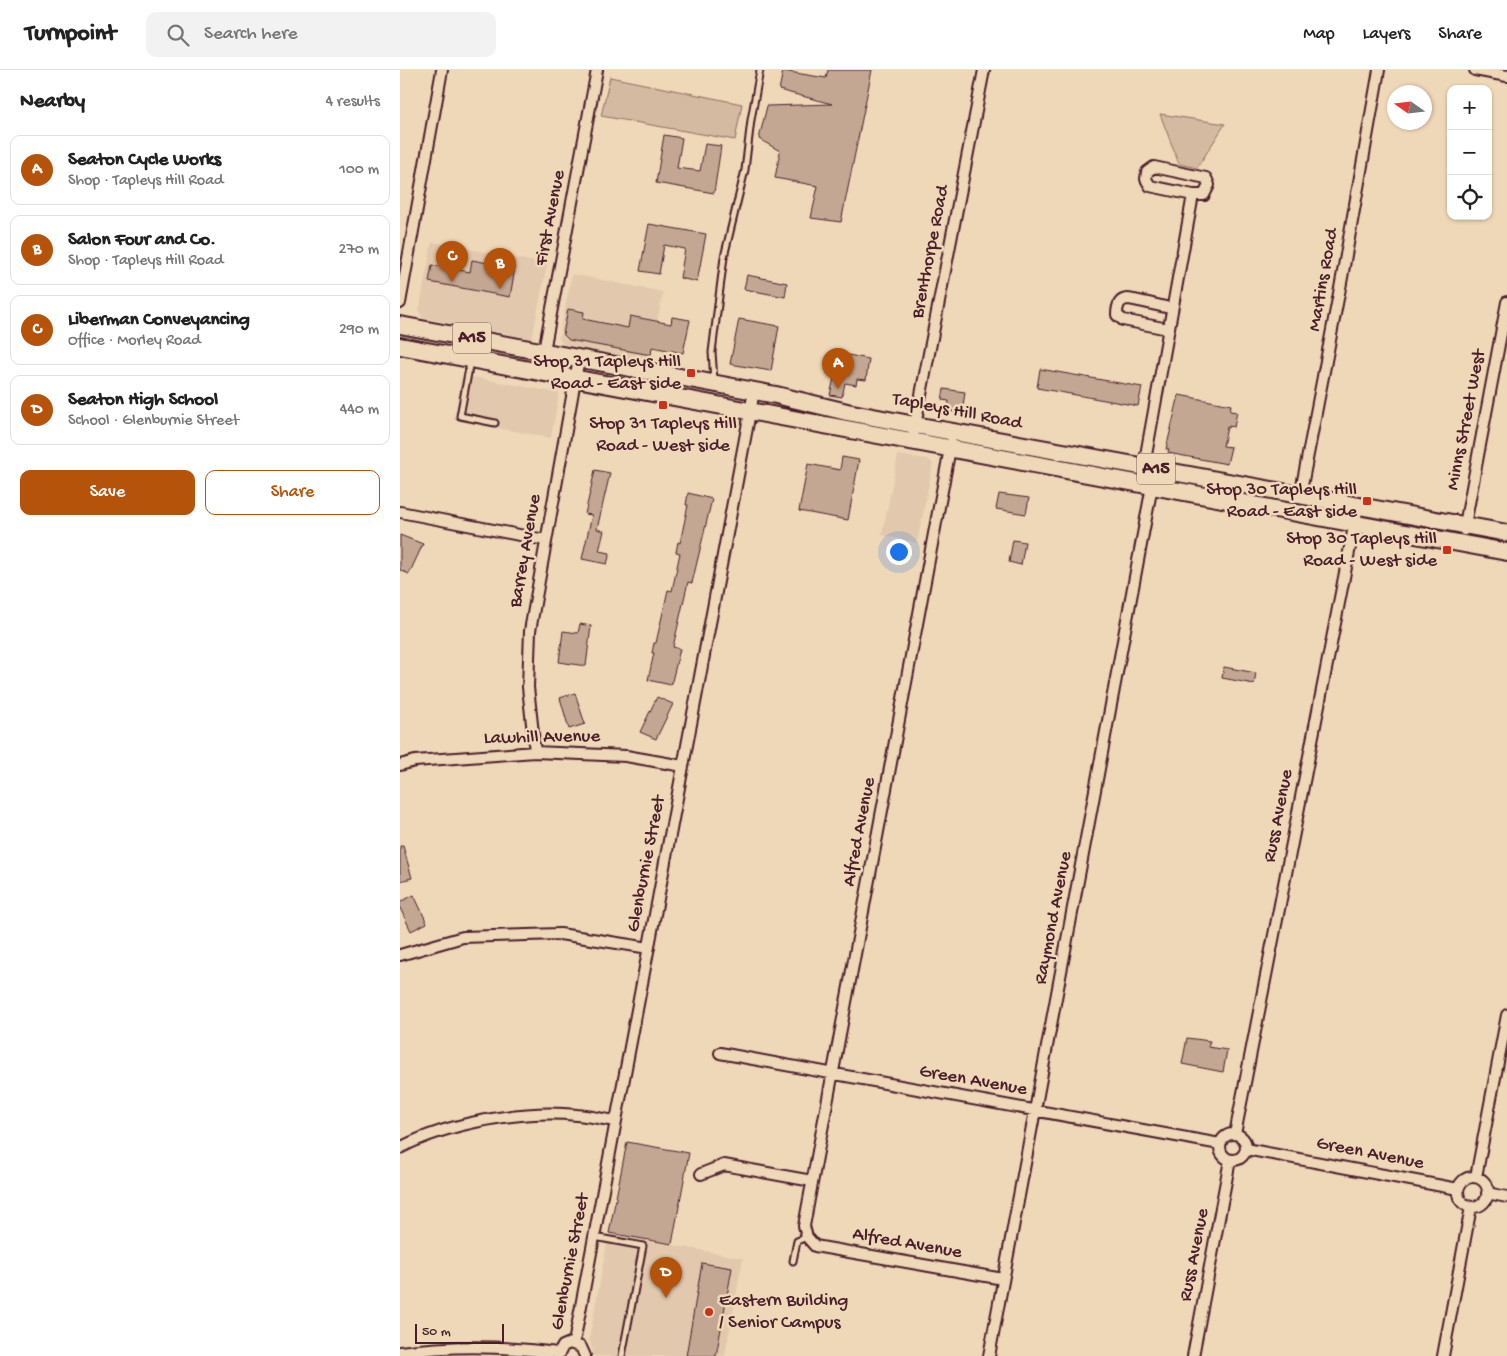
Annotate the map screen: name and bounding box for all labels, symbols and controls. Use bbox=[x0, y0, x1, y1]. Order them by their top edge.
search box bbox=[146, 12, 496, 57]
text: Turnpoint bbox=[25, 20, 116, 49]
icon: search bbox=[164, 21, 192, 49]
text: Search here bbox=[204, 23, 298, 46]
text: Map bbox=[1303, 24, 1335, 45]
text: Layers bbox=[1363, 24, 1410, 45]
text: Share bbox=[1438, 24, 1482, 45]
north arrow bbox=[1387, 85, 1432, 130]
map controls bbox=[1447, 85, 1492, 220]
button: + bbox=[1447, 85, 1492, 130]
text: Nearby bbox=[20, 90, 85, 115]
text: 4 results bbox=[325, 93, 380, 112]
button: − bbox=[1447, 130, 1492, 175]
text: Seaton Cycle Works bbox=[68, 149, 221, 172]
text: A bbox=[32, 161, 42, 180]
text: 100 m bbox=[339, 161, 379, 180]
street label: First Avenue bbox=[530, 168, 572, 269]
text: Shop · Tapleys Hill Road bbox=[68, 172, 223, 191]
button: locate bbox=[1447, 175, 1492, 220]
street label: Brenthorpe Road bbox=[907, 182, 956, 321]
street label: Martins Road bbox=[1304, 225, 1345, 333]
text: Salon Four and Co. bbox=[68, 229, 216, 252]
text: B bbox=[33, 241, 41, 260]
text: 270 m bbox=[339, 241, 379, 260]
pin: C bbox=[436, 241, 468, 282]
pin: B bbox=[484, 248, 516, 289]
text: Shop · Tapleys Hill Road bbox=[68, 252, 223, 271]
text: Liberman Conveyancing bbox=[68, 309, 250, 332]
text: C bbox=[33, 321, 41, 340]
text: 290 m bbox=[339, 321, 379, 340]
road number: A15 bbox=[453, 322, 491, 354]
text: Office · Morley Road bbox=[68, 332, 201, 351]
street label: Minns Street West bbox=[1442, 346, 1492, 492]
pin: A bbox=[822, 348, 854, 389]
place label: Stop 31 Tapleys Hill Road - East side bbox=[533, 351, 681, 396]
marker: Stop 31 Tapleys Hill Road - East side bbox=[685, 367, 697, 379]
street label: Tapleys Hill Road bbox=[889, 388, 1026, 436]
text: Seaton High School bbox=[68, 389, 218, 412]
marker: Stop 31 Tapleys Hill Road - West side bbox=[657, 399, 669, 411]
text: D bbox=[32, 401, 42, 420]
text: 440 m bbox=[340, 401, 379, 420]
text: School · Glenburnie Street bbox=[68, 412, 239, 431]
place label: Stop 31 Tapleys Hill Road - West side bbox=[589, 413, 737, 458]
road number: A15 bbox=[1137, 454, 1175, 484]
button: Save bbox=[20, 470, 195, 515]
button: Share bbox=[205, 470, 380, 515]
place label: Stop 30 Tapleys Hill Road - East side bbox=[1206, 479, 1357, 524]
street label: Barrey Avenue bbox=[505, 492, 547, 610]
marker: Stop 30 Tapleys Hill Road - East side bbox=[1361, 495, 1373, 507]
place label: Stop 30 Tapleys Hill Road - West side bbox=[1286, 528, 1437, 573]
your location bbox=[886, 539, 912, 565]
marker: Stop 30 Tapleys Hill Road - West side bbox=[1441, 544, 1453, 556]
street label: Lawhill Avenue bbox=[484, 725, 601, 751]
street label: Russ Avenue bbox=[1259, 767, 1299, 865]
street label: Alfred Avenue bbox=[838, 775, 882, 888]
street label: Glenburnie Street bbox=[622, 791, 672, 934]
street label: Raymond Avenue bbox=[1030, 849, 1078, 986]
street label: Green Avenue bbox=[917, 1060, 1029, 1102]
street label: Green Avenue bbox=[1314, 1132, 1426, 1176]
street label: Glenburnie Street bbox=[546, 1189, 596, 1332]
street label: Russ Avenue bbox=[1175, 1206, 1215, 1304]
street label: Alfred Avenue bbox=[851, 1223, 964, 1265]
pin: D bbox=[650, 1257, 682, 1298]
place label: Eastern Building / Senior Campus bbox=[719, 1290, 848, 1335]
marker: Eastern Building / Senior Campus bbox=[703, 1306, 715, 1318]
scale bar bbox=[415, 1321, 504, 1344]
text: 50 m bbox=[422, 1324, 451, 1341]

